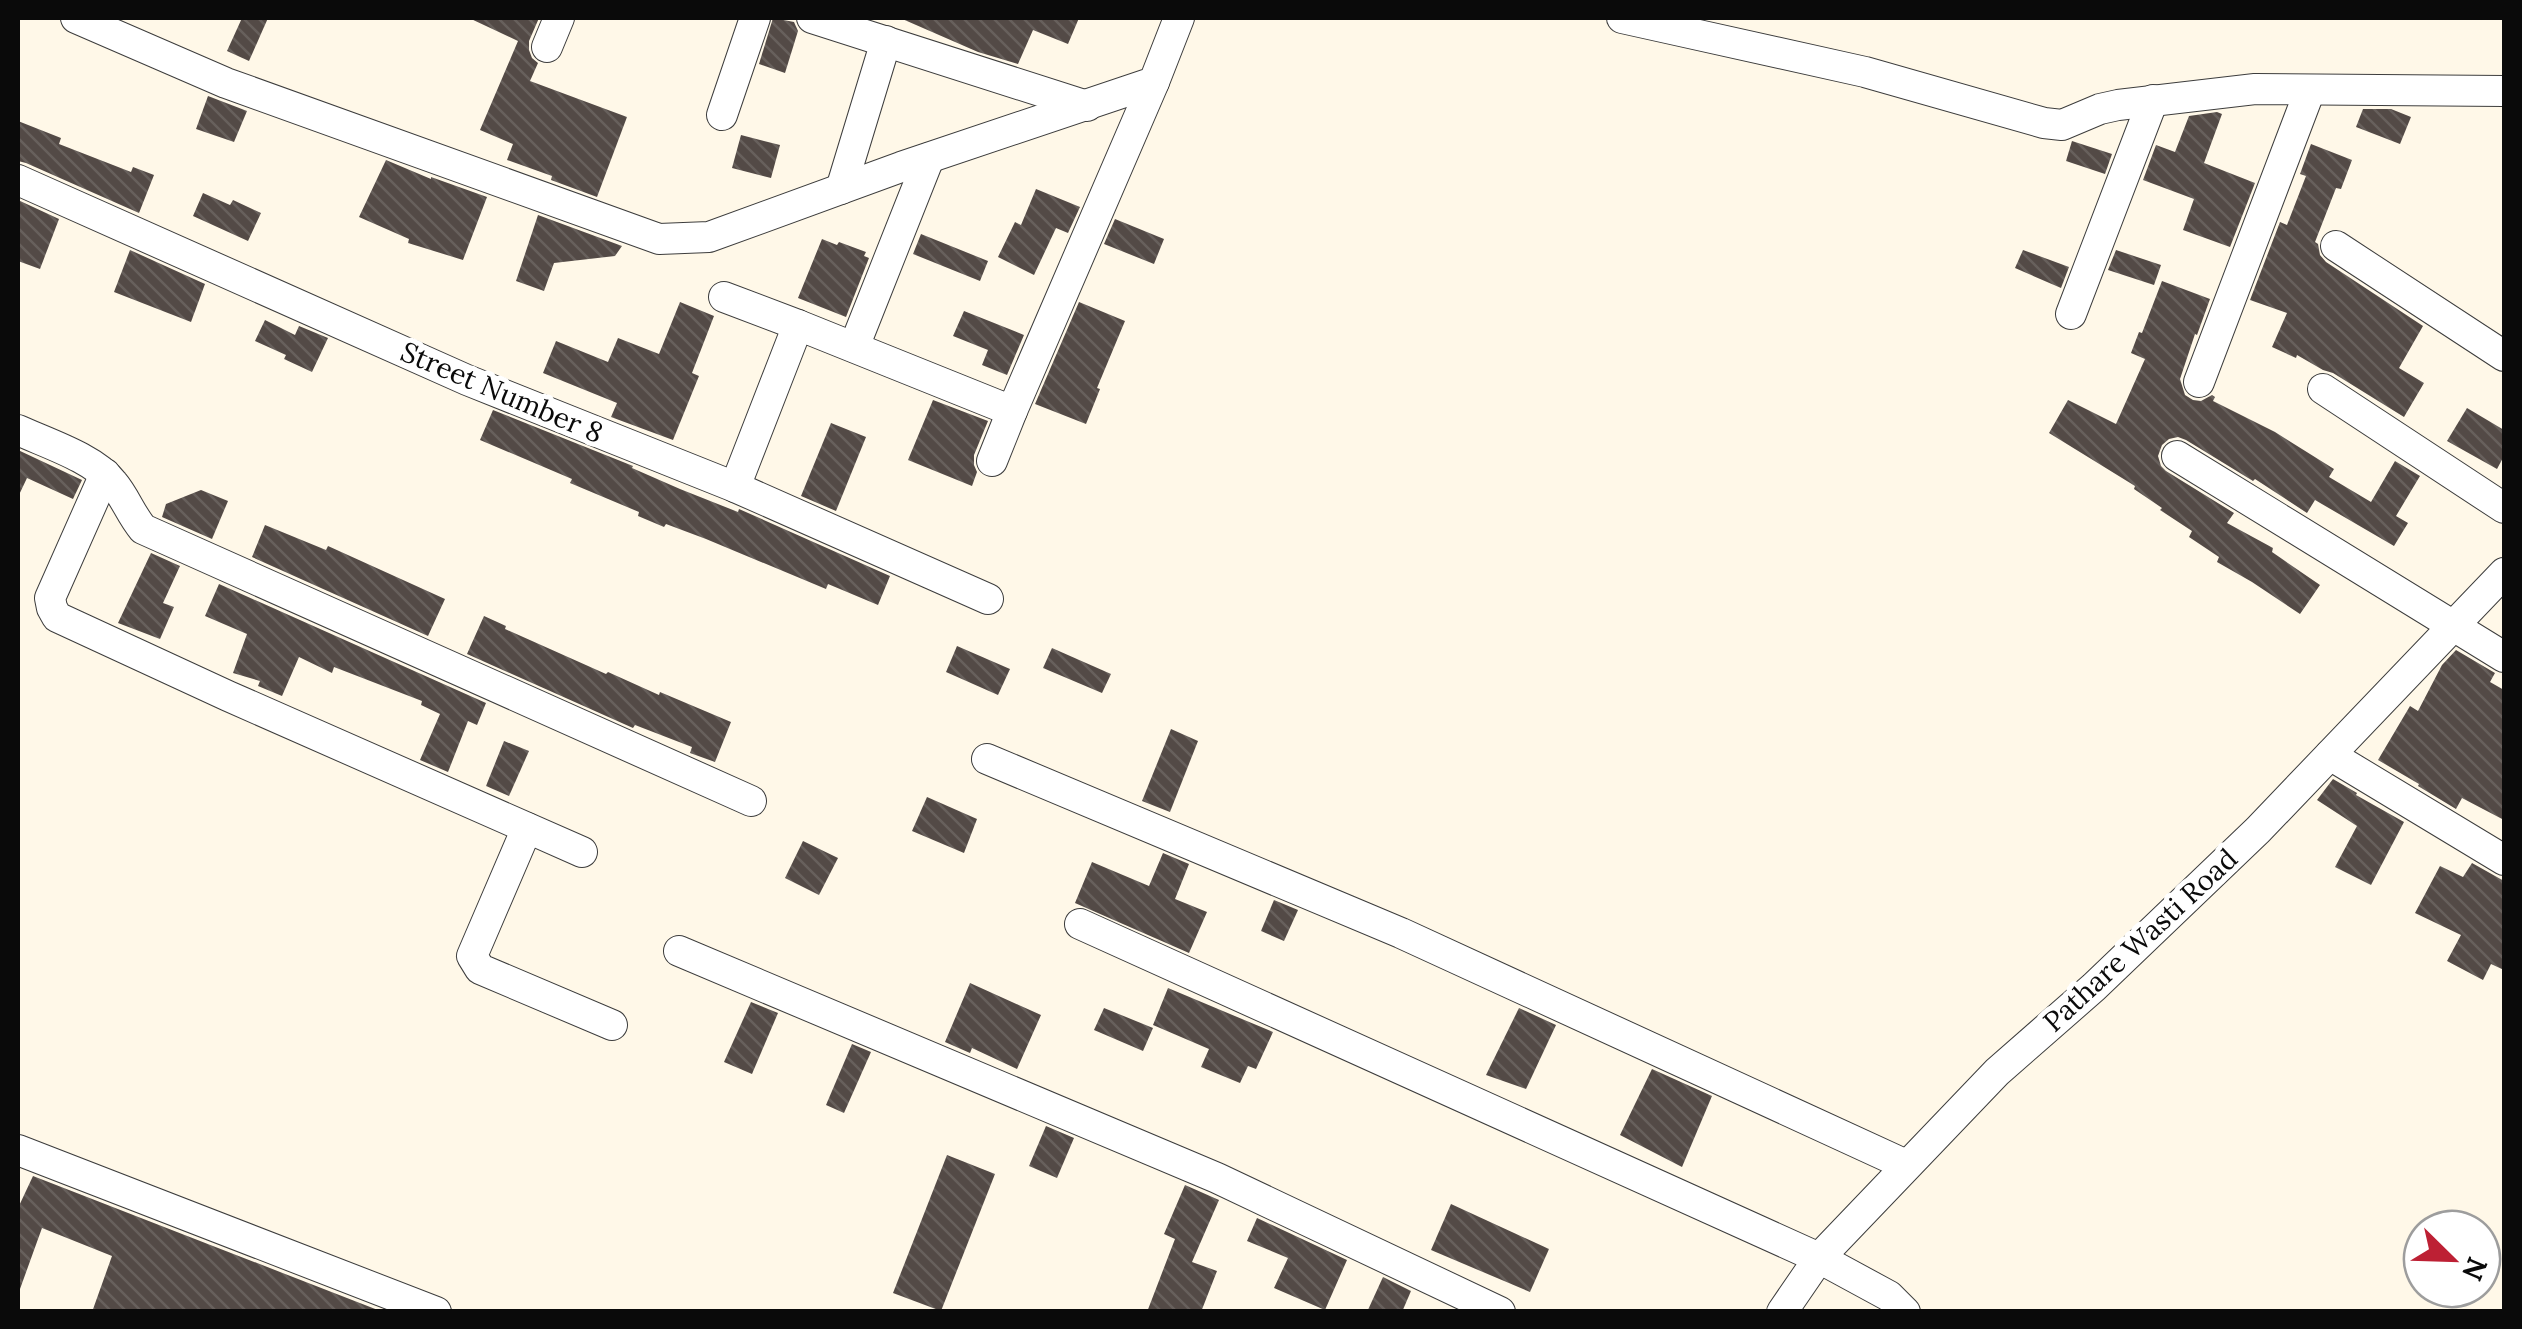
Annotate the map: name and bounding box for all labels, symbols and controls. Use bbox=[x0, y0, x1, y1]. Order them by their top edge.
street label: Street Number 8 bbox=[395, 333, 609, 451]
street label: Pathare Wasti Road bbox=[2035, 841, 2245, 1039]
north arrow bbox=[2402, 1209, 2502, 1309]
text: N bbox=[2454, 1252, 2496, 1286]

